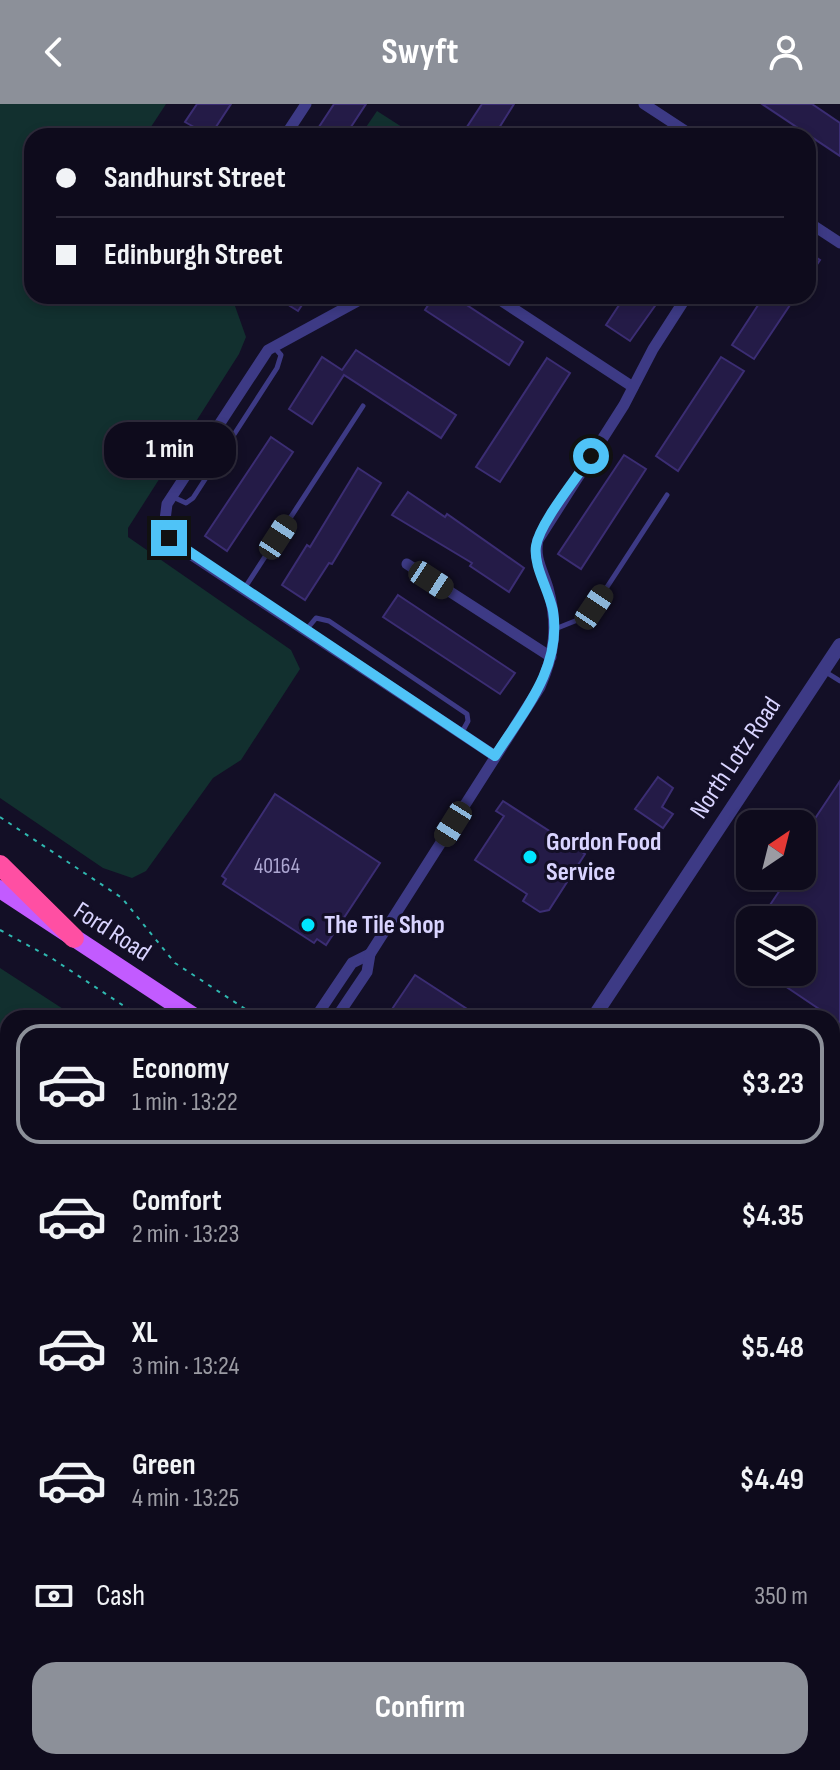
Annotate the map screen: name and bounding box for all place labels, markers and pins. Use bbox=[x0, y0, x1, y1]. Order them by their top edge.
place label: Gordon Food Service bbox=[546, 827, 661, 888]
marker: Gordon Food Service bbox=[521, 848, 539, 866]
place label: The Tile Shop bbox=[324, 910, 445, 941]
marker: The Tile Shop bbox=[299, 916, 317, 934]

